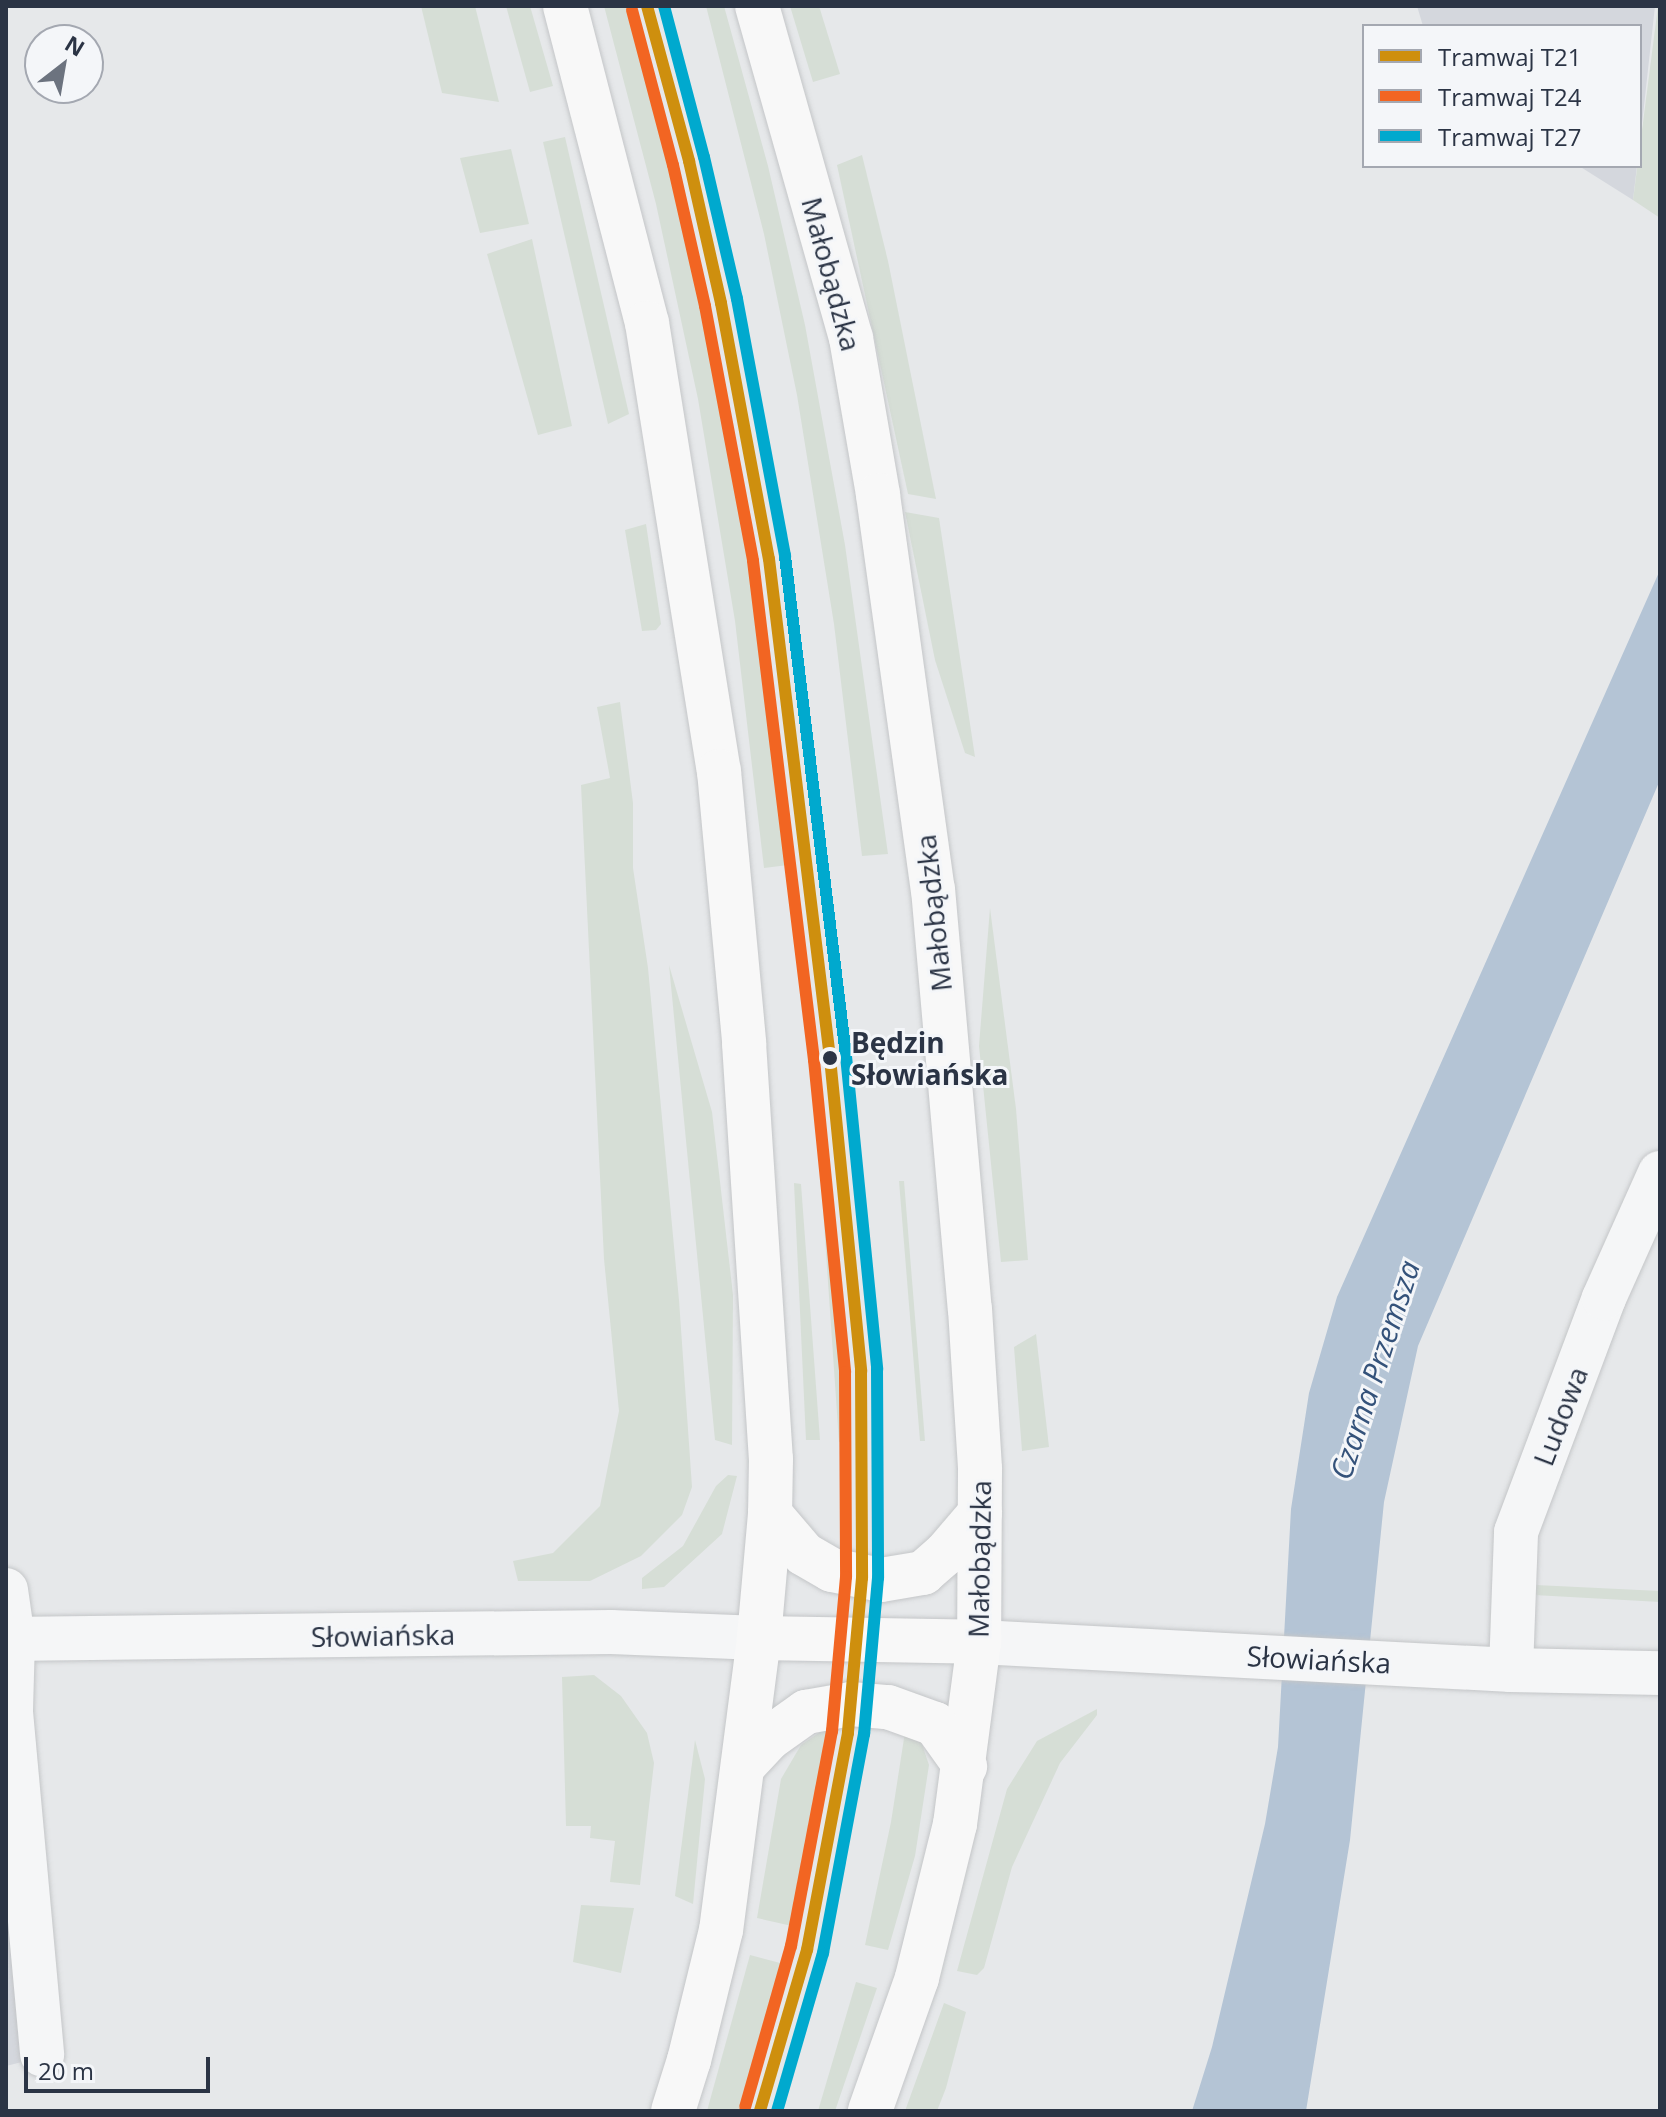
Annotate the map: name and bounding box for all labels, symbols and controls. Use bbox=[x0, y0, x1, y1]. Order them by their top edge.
north arrow bbox=[24, 24, 104, 104]
legend bbox=[1362, 24, 1642, 168]
text: N bbox=[60, 28, 91, 63]
text: Tramwaj T21 bbox=[1438, 40, 1581, 73]
text: Tramwaj T24 bbox=[1438, 80, 1581, 113]
text: Tramwaj T27 bbox=[1438, 120, 1581, 153]
street label: Małobądzka bbox=[795, 193, 869, 355]
street label: Małobądzka bbox=[908, 833, 958, 993]
place label: Będzin Słowiańska bbox=[851, 1025, 1008, 1091]
marker: Będzin Słowiańska bbox=[816, 1044, 844, 1072]
water label: Czarna Przemsza bbox=[1323, 1256, 1427, 1484]
street label: Ludowa bbox=[1526, 1362, 1594, 1470]
street label: Małobądzka bbox=[961, 1480, 997, 1638]
street label: Słowiańska bbox=[311, 1617, 455, 1653]
street label: Słowiańska bbox=[1246, 1638, 1392, 1680]
scale bar bbox=[28, 2041, 214, 2091]
text: 20 m bbox=[38, 2054, 94, 2087]

